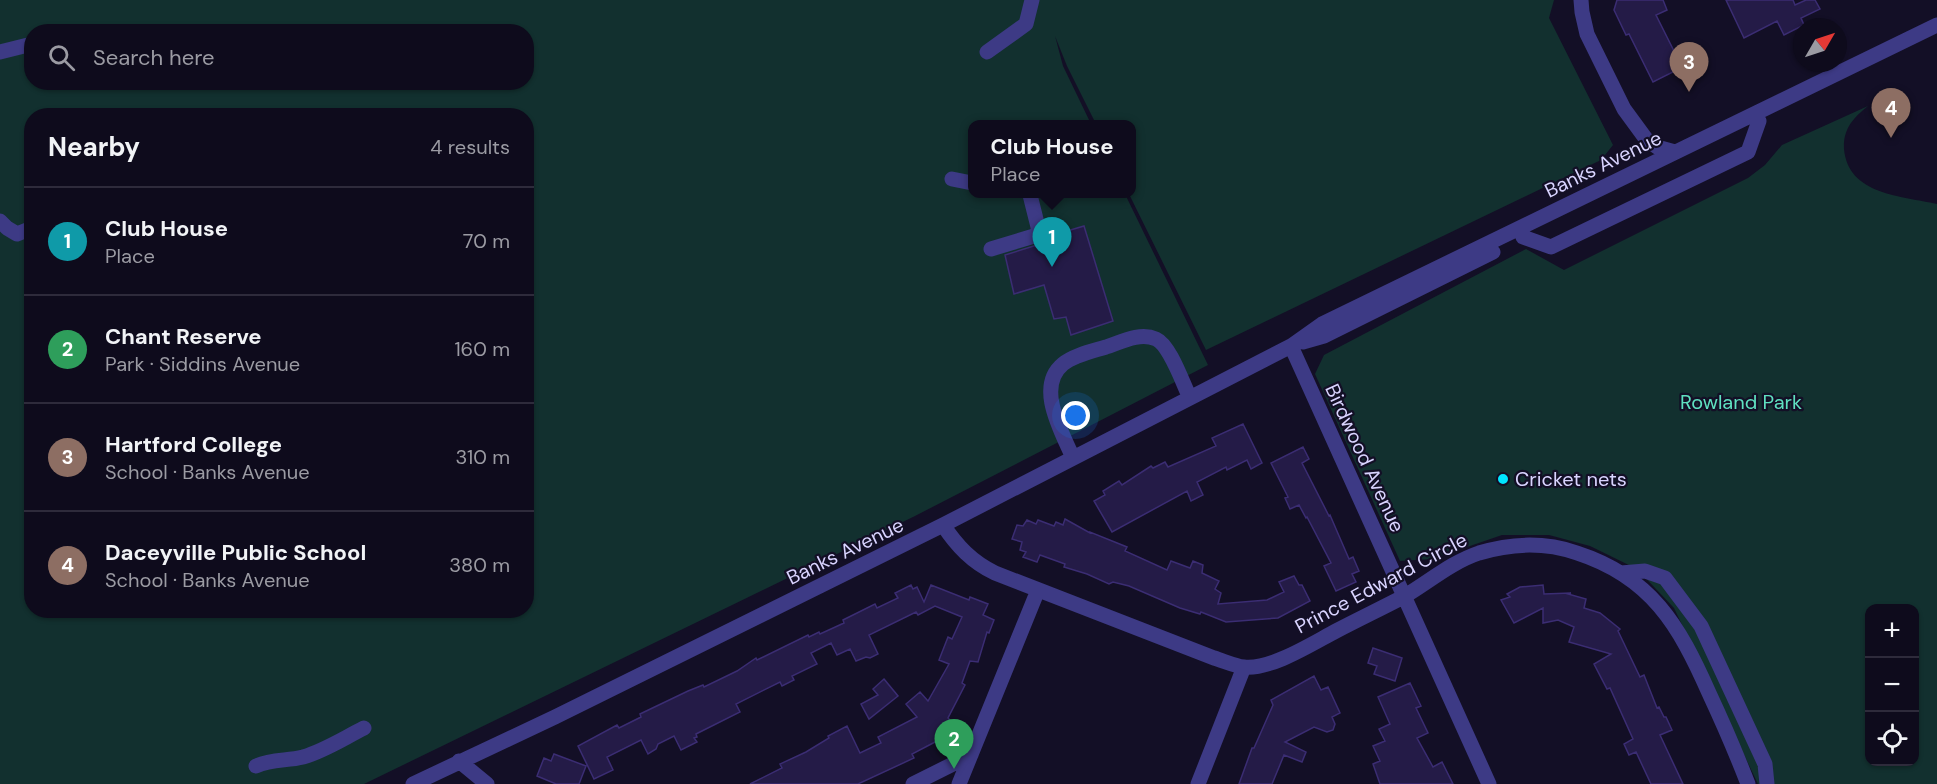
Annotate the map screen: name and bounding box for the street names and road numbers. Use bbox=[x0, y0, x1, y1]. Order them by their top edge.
street label: Banks Avenue bbox=[1540, 124, 1666, 204]
street label: Birdwood Avenue bbox=[1319, 380, 1411, 536]
street label: Banks Avenue bbox=[782, 511, 908, 591]
street label: Prince Edward Circle bbox=[1290, 527, 1472, 639]

